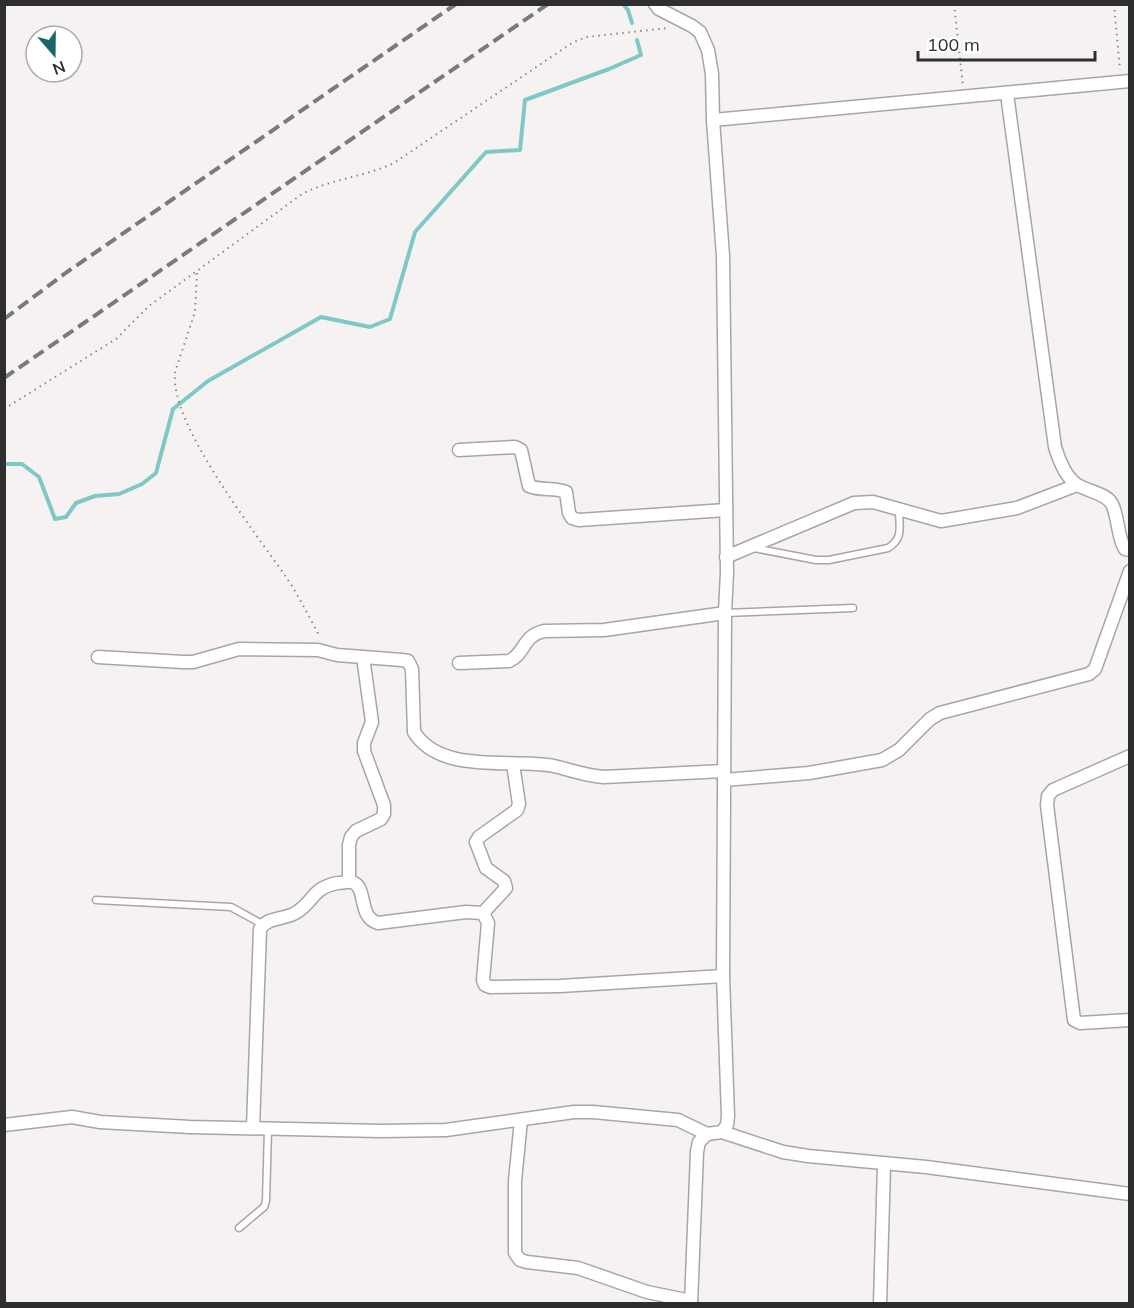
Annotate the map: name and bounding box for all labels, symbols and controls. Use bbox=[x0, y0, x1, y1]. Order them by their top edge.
north arrow bbox=[24, 24, 84, 84]
scale bar bbox=[918, 24, 1095, 62]
text: 100 m bbox=[927, 33, 980, 56]
text: N bbox=[50, 57, 68, 80]

